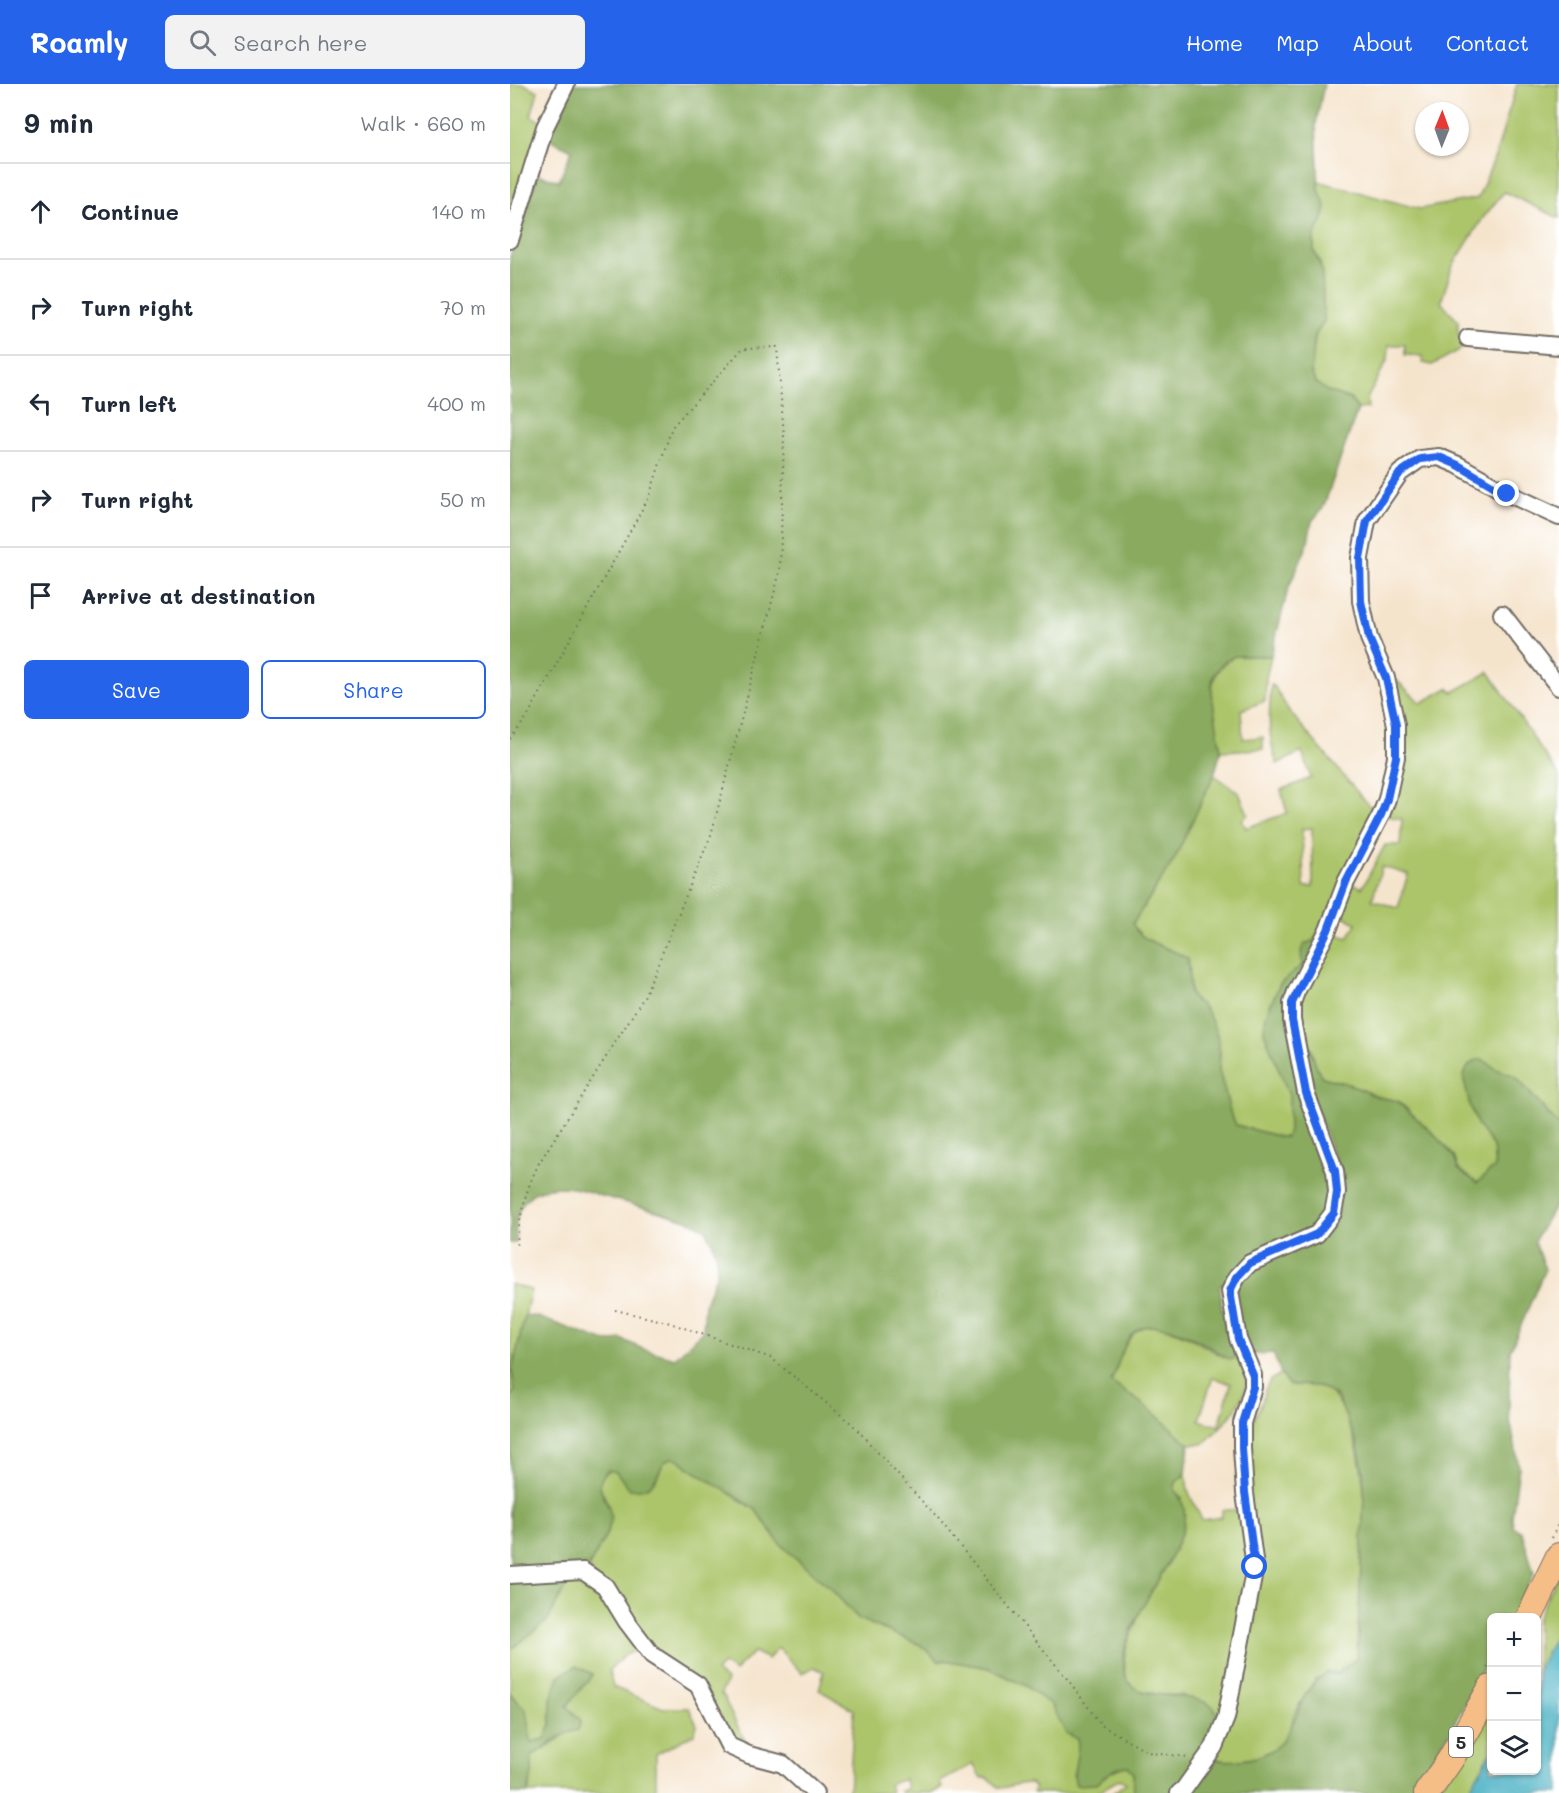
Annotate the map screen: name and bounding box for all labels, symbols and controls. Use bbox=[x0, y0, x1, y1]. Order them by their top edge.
search box bbox=[165, 15, 585, 69]
text: Roamly bbox=[30, 24, 129, 60]
icon: search bbox=[186, 26, 219, 59]
text: Search here bbox=[234, 28, 367, 57]
text: Home bbox=[1186, 29, 1243, 56]
text: Map bbox=[1276, 29, 1319, 56]
text: About bbox=[1352, 29, 1413, 56]
text: Contact bbox=[1446, 29, 1529, 56]
north arrow bbox=[1415, 102, 1469, 156]
text: 9 min bbox=[24, 106, 93, 140]
text: Walk · 660 m bbox=[360, 110, 486, 136]
icon: ahead bbox=[24, 195, 57, 228]
text: Continue bbox=[81, 197, 179, 226]
text: 140 m bbox=[431, 198, 486, 224]
icon: right bbox=[24, 291, 57, 324]
text: Turn right bbox=[81, 293, 193, 322]
text: 70 m bbox=[440, 294, 486, 320]
icon: left bbox=[24, 387, 57, 420]
text: Turn left bbox=[81, 389, 177, 418]
text: 400 m bbox=[427, 390, 486, 416]
route end bbox=[1493, 480, 1519, 506]
icon: right bbox=[24, 483, 57, 516]
text: Turn right bbox=[81, 485, 193, 514]
text: 50 m bbox=[440, 486, 486, 512]
icon: arrive bbox=[24, 579, 57, 612]
text: Arrive at destination bbox=[81, 581, 316, 610]
button: Save bbox=[24, 660, 249, 719]
button: Share bbox=[261, 660, 486, 719]
route start bbox=[1241, 1553, 1267, 1579]
map controls bbox=[1487, 1613, 1541, 1775]
button: + bbox=[1487, 1613, 1541, 1667]
button: − bbox=[1487, 1667, 1541, 1721]
button: layers bbox=[1487, 1721, 1541, 1775]
road number: 5 bbox=[1449, 1727, 1473, 1757]

